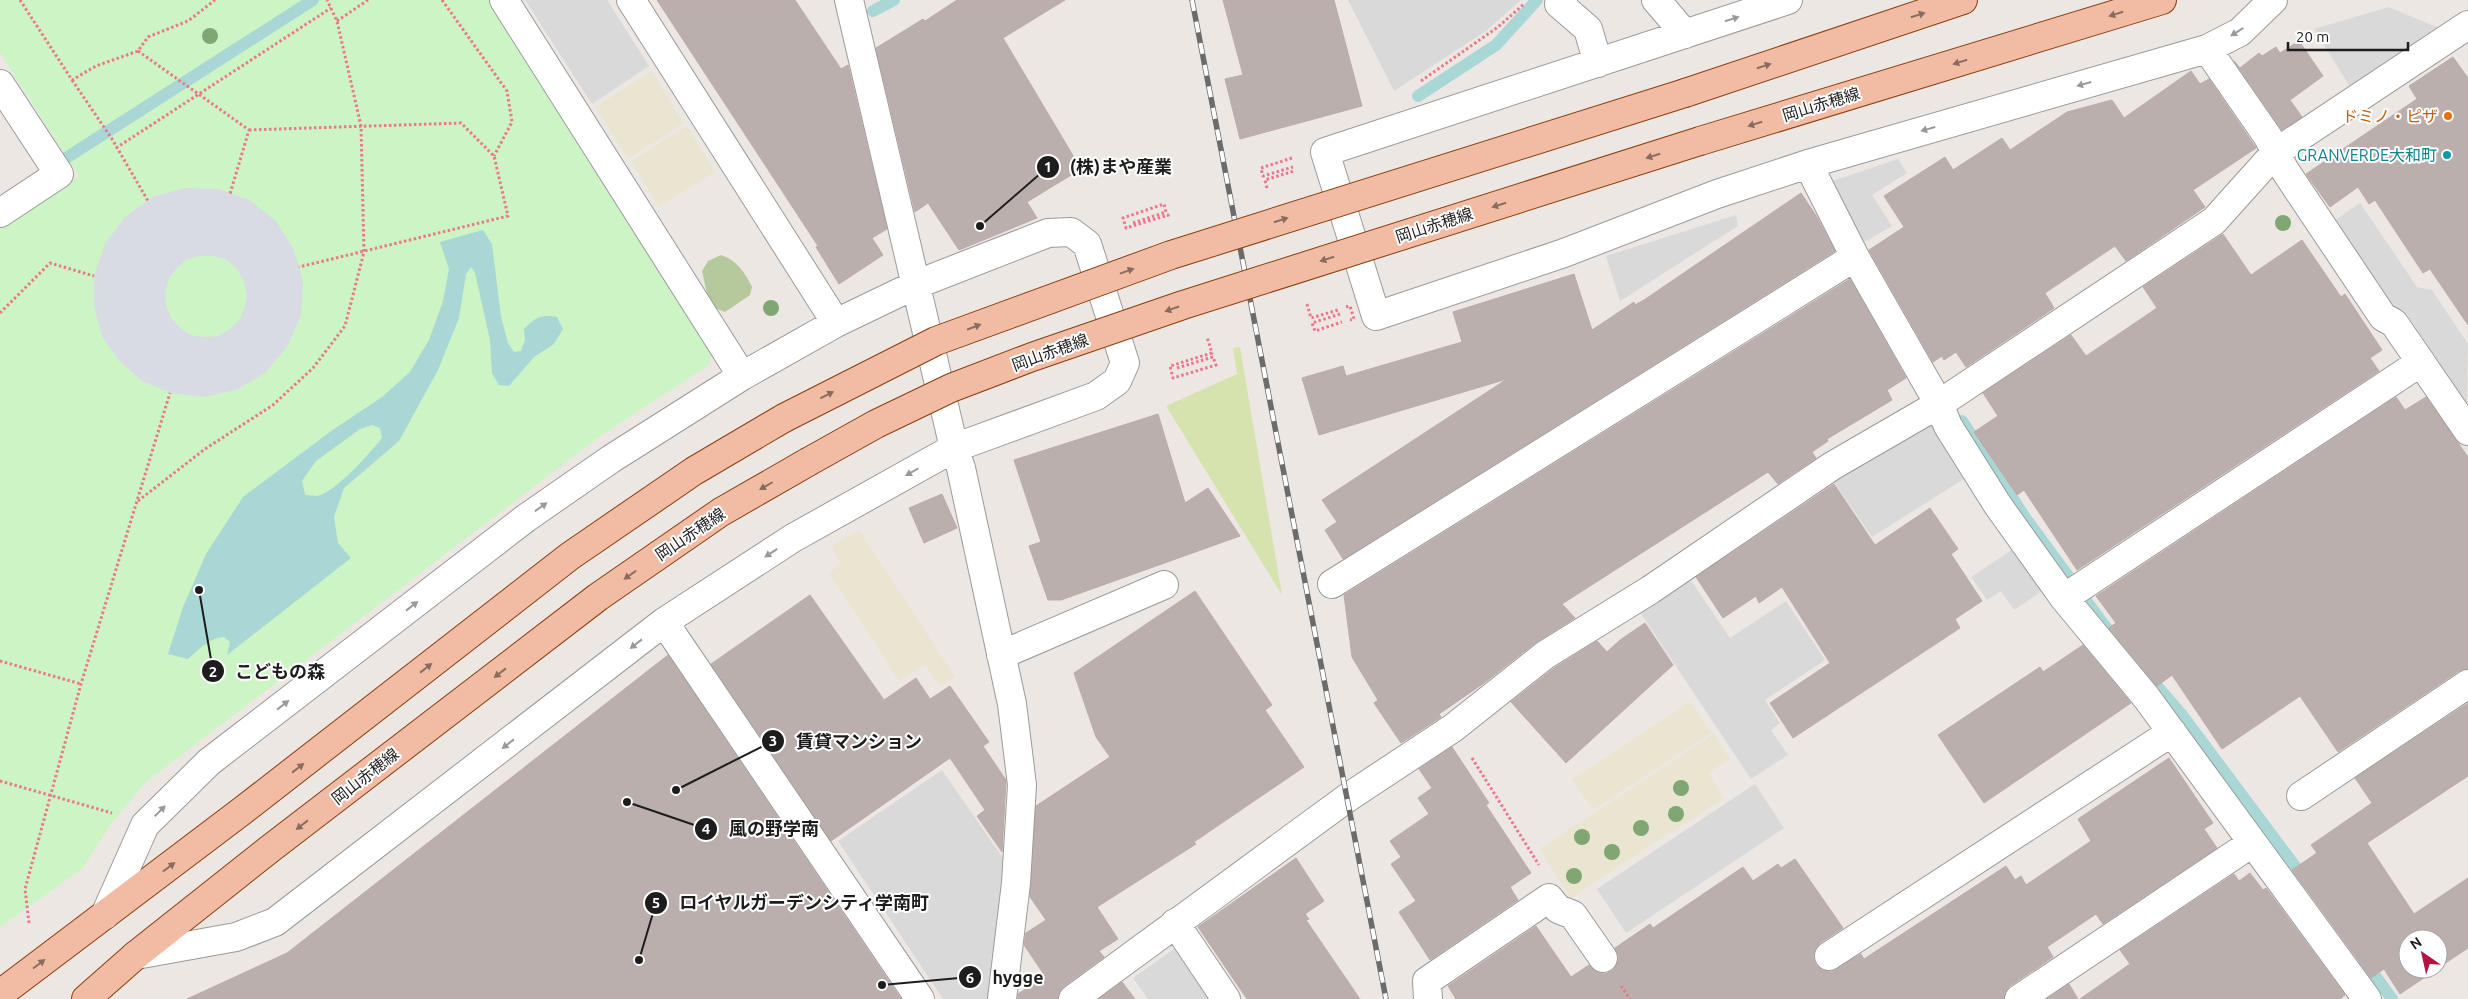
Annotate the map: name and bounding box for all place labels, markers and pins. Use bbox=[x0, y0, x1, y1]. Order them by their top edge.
place label: ドミノ・ピザ bbox=[2342, 107, 2438, 125]
marker: ドミノ・ピザ bbox=[2442, 110, 2454, 122]
place label: GRANVERDE大和町 bbox=[2297, 146, 2437, 164]
marker: GRANVERDE大和町 bbox=[2441, 149, 2453, 161]
callout: (株)まや産業 bbox=[1035, 151, 1183, 184]
callout: こどもの森 bbox=[200, 655, 335, 688]
callout: 賃貸マンション bbox=[761, 725, 932, 758]
callout: 風の野学南 bbox=[694, 812, 829, 845]
callout: ロイヤルガーデンシティ学南町 bbox=[643, 886, 940, 919]
callout: hygge bbox=[957, 961, 1053, 994]

